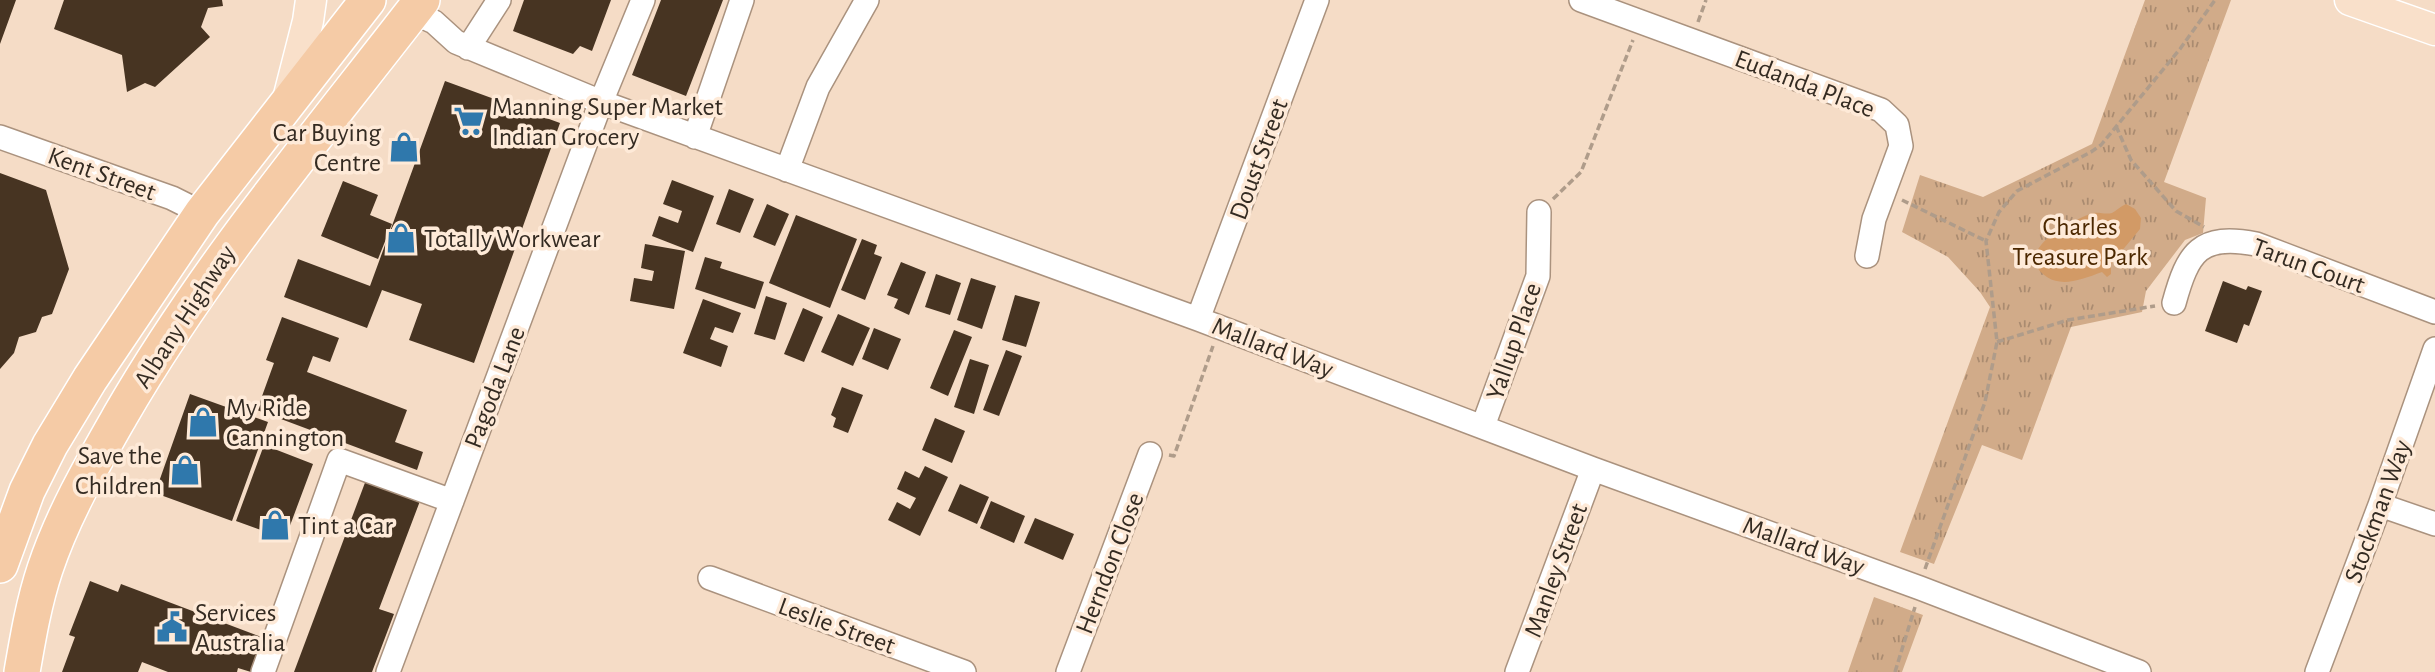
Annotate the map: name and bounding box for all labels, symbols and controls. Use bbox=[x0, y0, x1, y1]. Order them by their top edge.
street label: Eudanda Place bbox=[1731, 45, 1878, 123]
place label: Manning Super Market Indian Grocery bbox=[492, 94, 723, 150]
street label: Doust Street bbox=[1225, 96, 1293, 223]
supermarket icon: Manning Super Market Indian Grocery bbox=[452, 104, 486, 138]
place label: Car Buying Centre bbox=[273, 120, 381, 176]
shop icon: Car Buying Centre bbox=[387, 130, 421, 164]
street label: Kent Street bbox=[44, 142, 159, 205]
park label: Charles Treasure Park bbox=[2012, 214, 2148, 270]
shop icon: Totally Workwear bbox=[384, 221, 418, 255]
place label: Totally Workwear bbox=[424, 226, 601, 252]
street label: Tarun Court bbox=[2249, 234, 2368, 298]
street label: Albany Highway bbox=[129, 240, 241, 393]
street label: Yallup Place bbox=[1482, 280, 1546, 403]
street label: Mallard Way bbox=[1208, 313, 1337, 383]
street label: Pagoda Lane bbox=[460, 323, 530, 452]
place label: My Ride Cannington bbox=[226, 395, 344, 451]
shop icon: My Ride Cannington bbox=[186, 405, 220, 439]
street label: Stockman Way bbox=[2340, 437, 2416, 586]
place label: Save the Children bbox=[75, 443, 162, 499]
shop icon: Save the Children bbox=[168, 453, 202, 487]
street label: Herndon Close bbox=[1071, 489, 1149, 638]
street label: Manley Street bbox=[1520, 500, 1592, 641]
shop icon: Tint a Car bbox=[258, 508, 292, 542]
street label: Mallard Way bbox=[1739, 512, 1868, 580]
place label: Tint a Car bbox=[298, 513, 394, 539]
street label: Leslie Street bbox=[775, 593, 899, 659]
place label: Services Australia bbox=[195, 600, 286, 656]
public building icon: Services Australia bbox=[155, 610, 189, 644]

